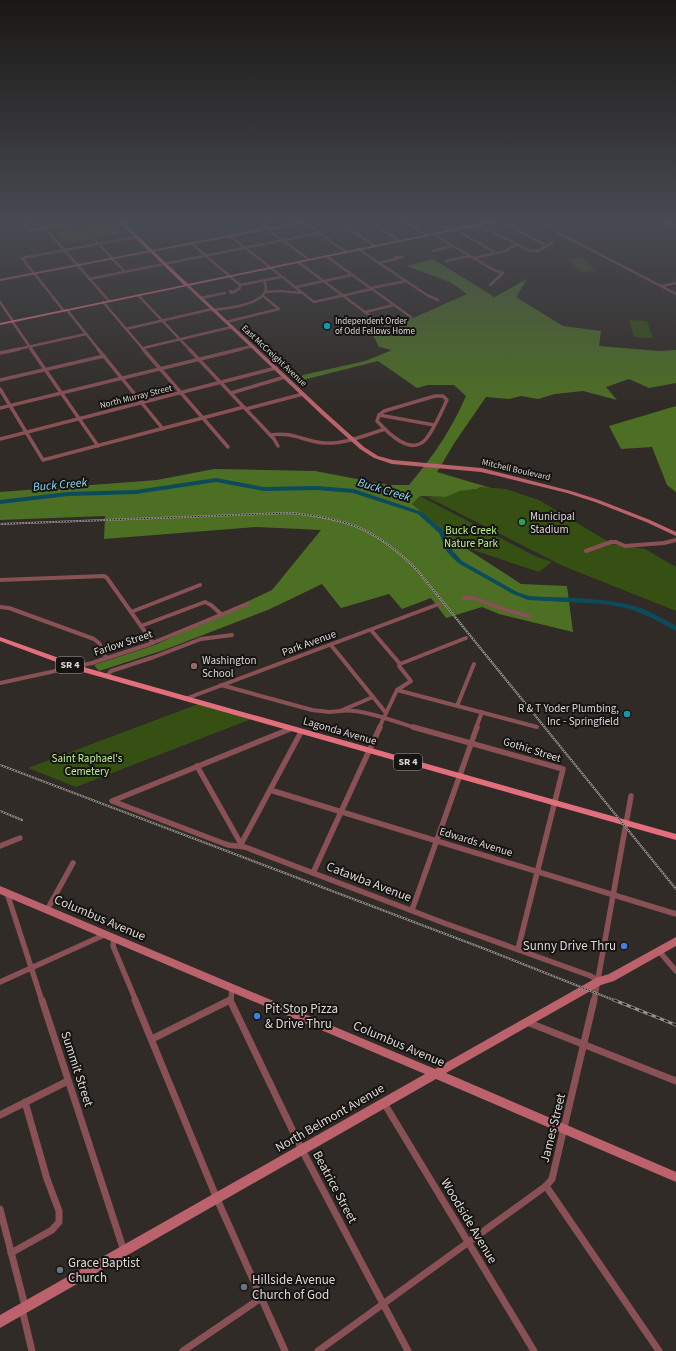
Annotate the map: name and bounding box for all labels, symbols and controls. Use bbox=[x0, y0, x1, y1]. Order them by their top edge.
place label: Independent Order of Odd Fellows Home bbox=[335, 315, 416, 338]
marker: Independent Order of Odd Fellows Home bbox=[322, 321, 332, 331]
street label: East McCreight Avenue bbox=[238, 322, 310, 390]
street label: North Murray Street bbox=[98, 382, 174, 412]
street label: Mitchell Boulevard bbox=[480, 456, 552, 484]
water label: Buck Creek bbox=[32, 474, 88, 496]
water label: Buck Creek bbox=[356, 474, 413, 506]
place label: Municipal Stadium bbox=[530, 509, 575, 537]
marker: Municipal Stadium bbox=[517, 517, 527, 527]
park label: Buck Creek Nature Park bbox=[444, 523, 499, 551]
street label: Farlow Street bbox=[92, 626, 155, 660]
street label: Park Avenue bbox=[280, 626, 339, 660]
place label: Washington School bbox=[202, 653, 256, 681]
road number: SR 4 bbox=[56, 657, 84, 673]
marker: Washington School bbox=[189, 661, 199, 671]
place label: R & T Yoder Plumbing, Inc - Springfield bbox=[518, 701, 619, 729]
marker: R & T Yoder Plumbing, Inc - Springfield bbox=[622, 709, 632, 719]
street label: Lagonda Avenue bbox=[301, 713, 379, 749]
street label: Gothic Street bbox=[501, 734, 563, 766]
park label: Saint Raphael's Cemetery bbox=[52, 751, 123, 779]
road number: SR 4 bbox=[394, 754, 422, 770]
street label: Edwards Avenue bbox=[438, 824, 515, 860]
street label: Catawba Avenue bbox=[324, 857, 414, 907]
street label: Columbus Avenue bbox=[51, 891, 149, 945]
place label: Sunny Drive Thru bbox=[523, 937, 616, 955]
marker: Sunny Drive Thru bbox=[619, 941, 629, 951]
place label: Pit Stop Pizza & Drive Thru bbox=[265, 1000, 338, 1033]
marker: Pit Stop Pizza & Drive Thru bbox=[252, 1011, 262, 1021]
street label: Columbus Avenue bbox=[350, 1017, 448, 1071]
street label: Summit Street bbox=[56, 1029, 98, 1110]
street label: North Belmont Avenue bbox=[272, 1079, 388, 1157]
street label: James Street bbox=[536, 1091, 570, 1164]
street label: Beatrice Street bbox=[308, 1148, 362, 1227]
street label: Woodside Avenue bbox=[436, 1175, 502, 1267]
place label: Grace Baptist Church bbox=[68, 1254, 140, 1287]
marker: Grace Baptist Church bbox=[55, 1265, 65, 1275]
place label: Hillside Avenue Church of God bbox=[252, 1271, 335, 1304]
marker: Hillside Avenue Church of God bbox=[239, 1282, 249, 1292]

